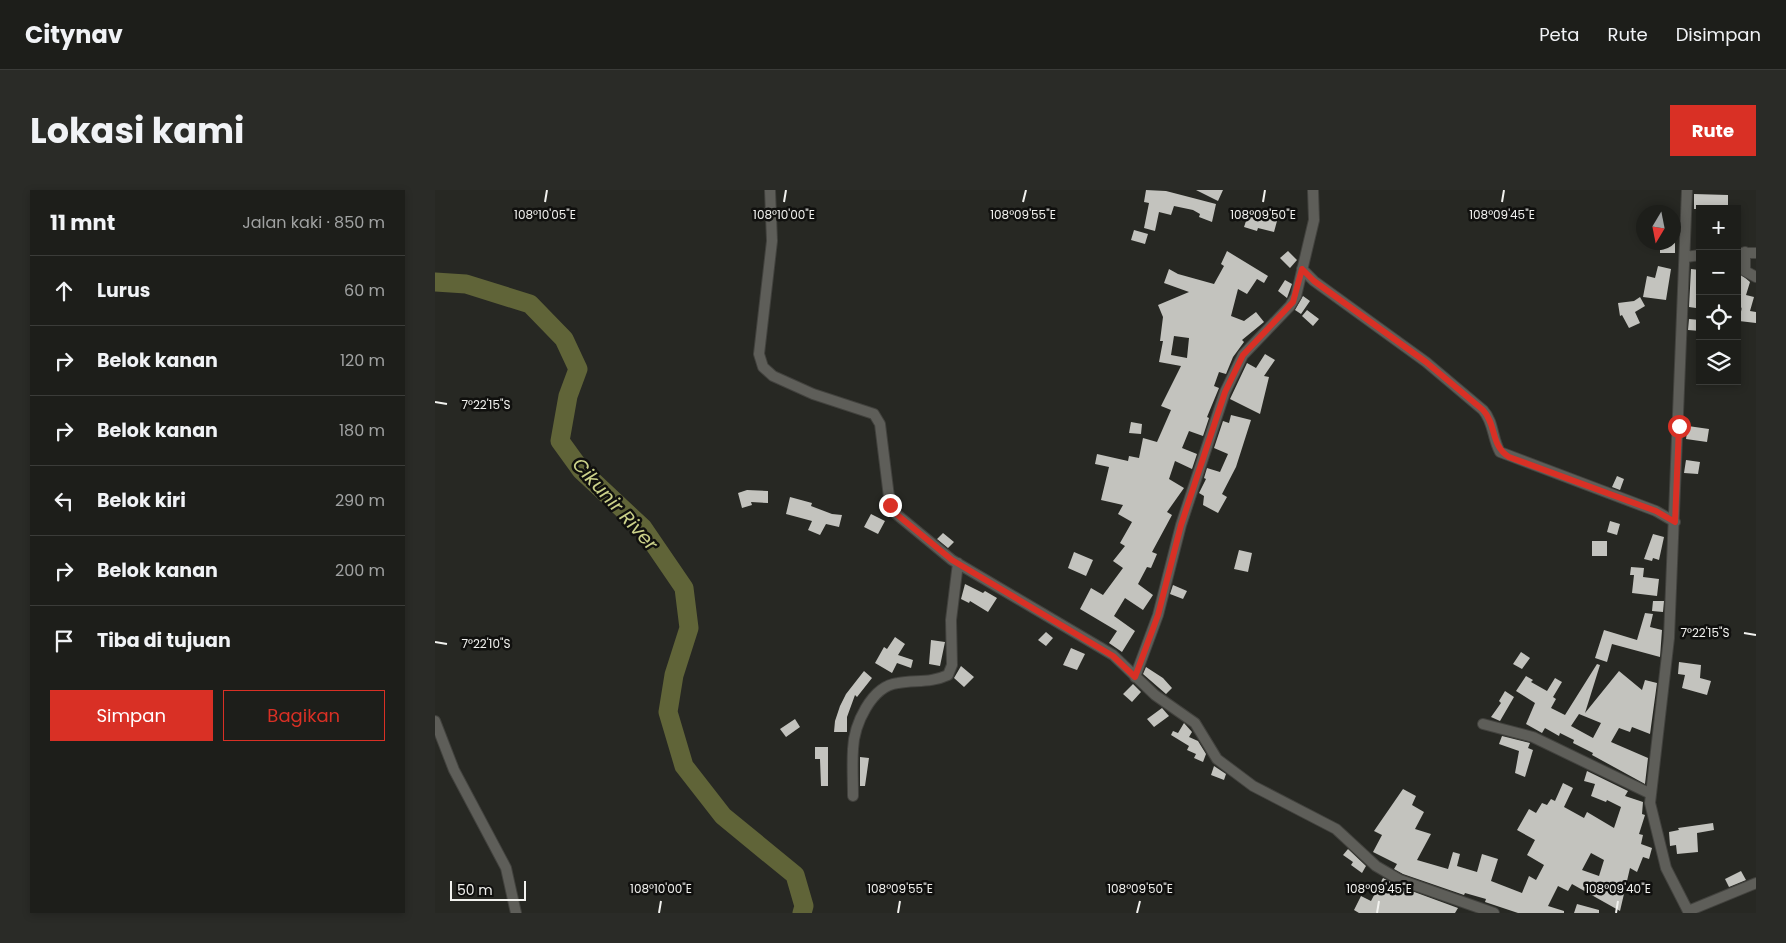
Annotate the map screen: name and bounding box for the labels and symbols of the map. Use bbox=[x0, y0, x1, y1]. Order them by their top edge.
north arrow bbox=[1636, 205, 1681, 250]
text: 108°10'05"E bbox=[514, 206, 576, 223]
text: 108°10'00"E bbox=[753, 206, 815, 223]
text: 108°09'55"E bbox=[990, 206, 1056, 223]
text: 108°09'50"E bbox=[1230, 206, 1296, 223]
text: 108°09'45"E bbox=[1469, 206, 1535, 223]
text: 7°22'15"S bbox=[461, 396, 511, 413]
route start bbox=[1668, 415, 1691, 438]
water label: Cikunir River bbox=[566, 452, 665, 557]
route end bbox=[879, 494, 902, 517]
text: 7°22'15"S bbox=[1680, 624, 1730, 641]
text: 7°22'10"S bbox=[461, 635, 511, 652]
scale bar bbox=[450, 878, 526, 901]
text: 108°10'00"E bbox=[630, 880, 692, 897]
text: 108°09'55"E bbox=[867, 880, 933, 897]
text: 108°09'50"E bbox=[1107, 880, 1173, 897]
text: 108°09'45"E bbox=[1346, 880, 1412, 897]
text: 108°09'40"E bbox=[1585, 880, 1651, 897]

